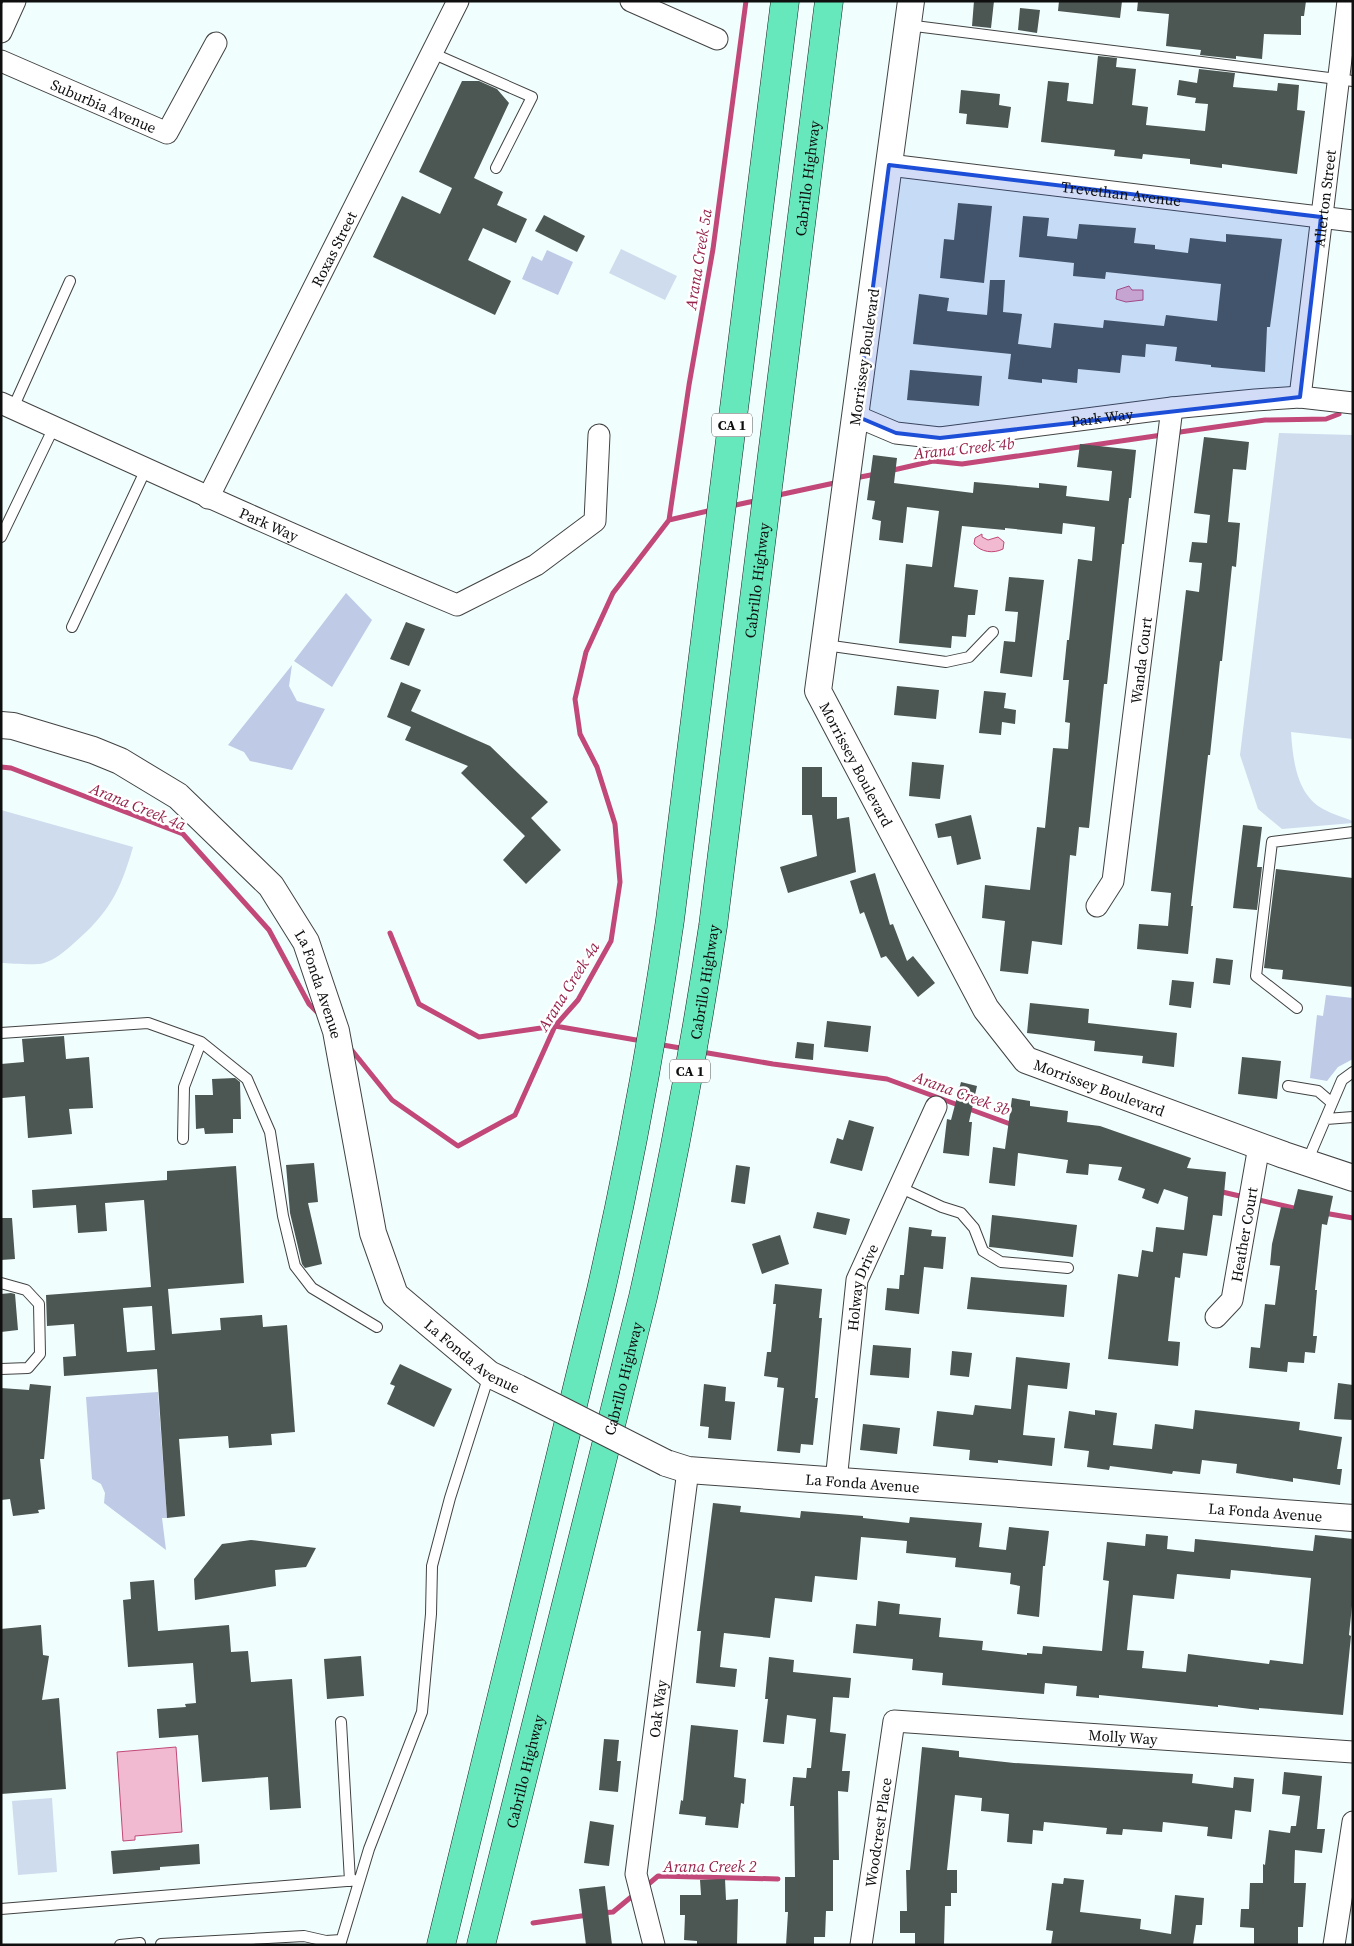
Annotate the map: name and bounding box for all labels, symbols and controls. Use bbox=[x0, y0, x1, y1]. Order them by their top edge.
street label: Suburbia Avenue bbox=[48, 73, 160, 138]
street label: Cabrillo Highway bbox=[789, 119, 824, 237]
street label: Allerton Street bbox=[1308, 149, 1340, 248]
street label: Trevethan Avenue bbox=[1060, 175, 1183, 211]
water label: Arana Creek 5a bbox=[679, 206, 717, 312]
street label: Roxas Street bbox=[306, 207, 361, 290]
street label: Morrissey Boulevard bbox=[844, 287, 884, 427]
street label: Park Way bbox=[1070, 403, 1135, 431]
road number: CA 1 bbox=[712, 414, 752, 436]
water label: Arana Creek 4b bbox=[912, 432, 1016, 464]
street label: Park Way bbox=[236, 502, 302, 546]
street label: Cabrillo Highway bbox=[739, 521, 774, 639]
street label: Wanda Court bbox=[1125, 616, 1156, 705]
street label: Morrissey Boulevard bbox=[815, 698, 898, 831]
water label: Arana Creek 4a bbox=[86, 776, 190, 835]
street label: Cabrillo Highway bbox=[684, 923, 724, 1041]
street label: La Fonda Avenue bbox=[290, 925, 348, 1040]
water label: Arana Creek 4a bbox=[531, 937, 605, 1036]
street label: Morrissey Boulevard bbox=[1031, 1053, 1168, 1121]
road number: CA 1 bbox=[670, 1060, 710, 1082]
water label: Arana Creek 3b bbox=[910, 1065, 1013, 1121]
street label: Heather Court bbox=[1225, 1185, 1262, 1283]
street label: Holway Drive bbox=[841, 1240, 883, 1332]
street label: La Fonda Avenue bbox=[420, 1314, 524, 1398]
street label: Cabrillo Highway bbox=[598, 1319, 647, 1437]
street label: La Fonda Avenue bbox=[805, 1468, 921, 1497]
street label: La Fonda Avenue bbox=[1208, 1497, 1324, 1526]
street label: Oak Way bbox=[643, 1678, 671, 1739]
street label: Cabrillo Highway bbox=[500, 1712, 549, 1830]
street label: Molly Way bbox=[1088, 1724, 1159, 1749]
street label: Woodcrest Place bbox=[859, 1776, 896, 1888]
water label: Arana Creek 2 bbox=[662, 1855, 757, 1877]

